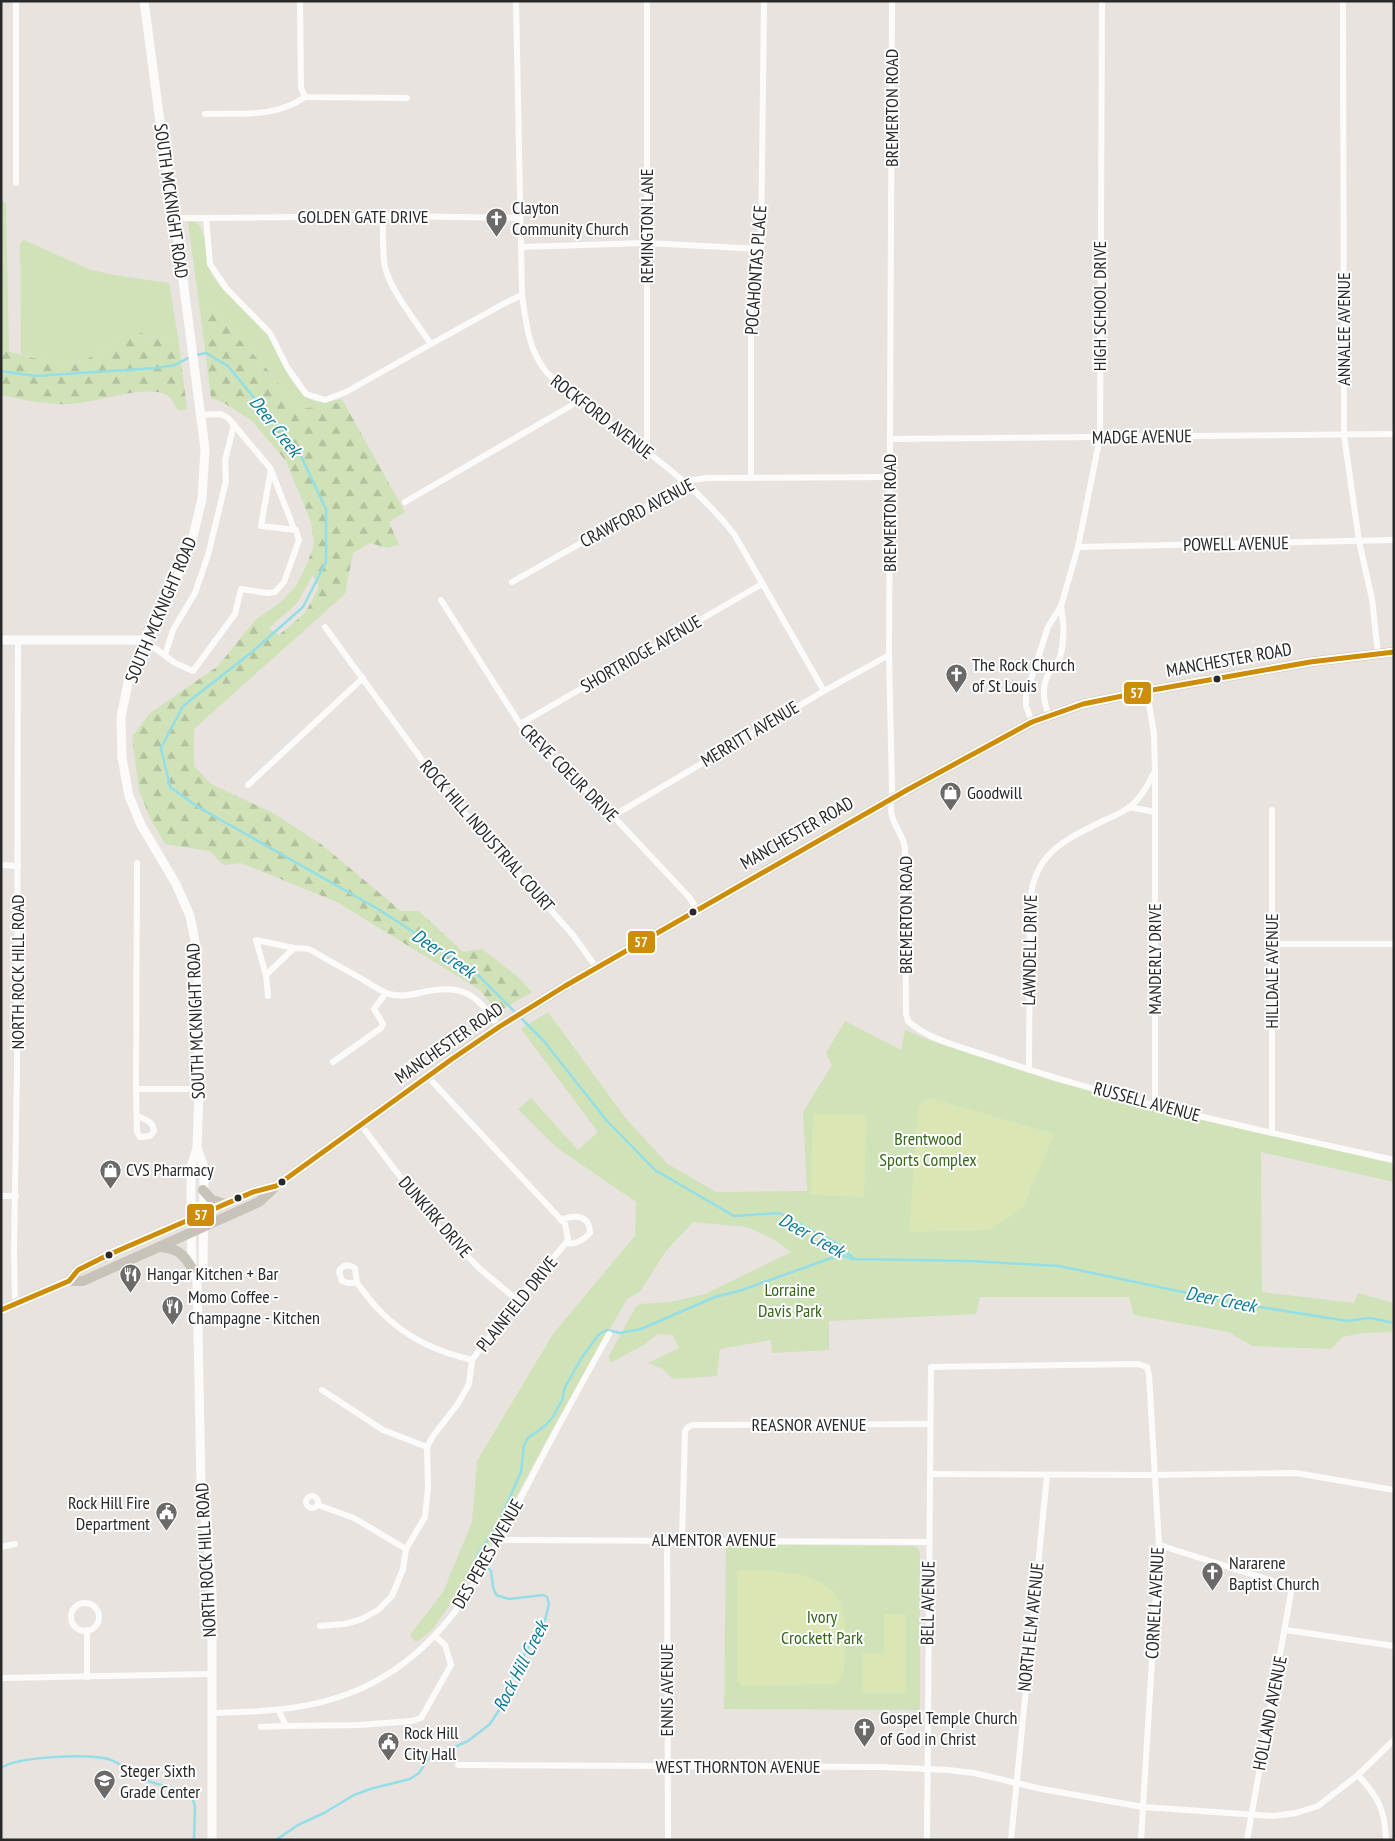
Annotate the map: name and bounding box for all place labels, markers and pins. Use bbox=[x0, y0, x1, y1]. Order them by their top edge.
place label: Clayton Community Church bbox=[512, 196, 629, 240]
church icon: Clayton Community Church bbox=[484, 206, 508, 237]
place label: The Rock Church of St Louis bbox=[972, 653, 1075, 697]
church icon: The Rock Church of St Louis bbox=[944, 663, 968, 694]
unlabelled marker bbox=[1212, 674, 1222, 684]
shop icon: Goodwill bbox=[939, 781, 963, 812]
place label: Goodwill bbox=[967, 781, 1023, 804]
unlabelled marker bbox=[688, 907, 698, 917]
shop icon: CVS Pharmacy bbox=[98, 1158, 122, 1189]
place label: CVS Pharmacy bbox=[126, 1158, 214, 1181]
unlabelled marker bbox=[277, 1177, 287, 1187]
unlabelled marker bbox=[233, 1193, 243, 1203]
unlabelled marker bbox=[104, 1250, 114, 1260]
restaurant icon: Hangar Kitchen + Bar bbox=[119, 1262, 143, 1293]
place label: Hangar Kitchen + Bar bbox=[147, 1262, 279, 1285]
place label: Momo Coffee - Champagne - Kitchen bbox=[188, 1285, 320, 1329]
restaurant icon: Momo Coffee - Champagne - Kitchen bbox=[160, 1295, 184, 1326]
place label: Rock Hill Fire Department bbox=[68, 1491, 150, 1535]
public building icon: Rock Hill Fire Department bbox=[154, 1501, 178, 1532]
place label: Nararene Baptist Church bbox=[1229, 1551, 1319, 1595]
church icon: Nararene Baptist Church bbox=[1201, 1561, 1225, 1592]
place label: Gospel Temple Church of God in Christ bbox=[880, 1706, 1017, 1750]
church icon: Gospel Temple Church of God in Christ bbox=[852, 1716, 876, 1747]
place label: Rock Hill City Hall bbox=[404, 1721, 459, 1765]
public building icon: Rock Hill City Hall bbox=[376, 1731, 400, 1762]
place label: Steger Sixth Grade Center bbox=[120, 1759, 200, 1803]
school or university icon: Steger Sixth Grade Center bbox=[92, 1769, 116, 1800]

